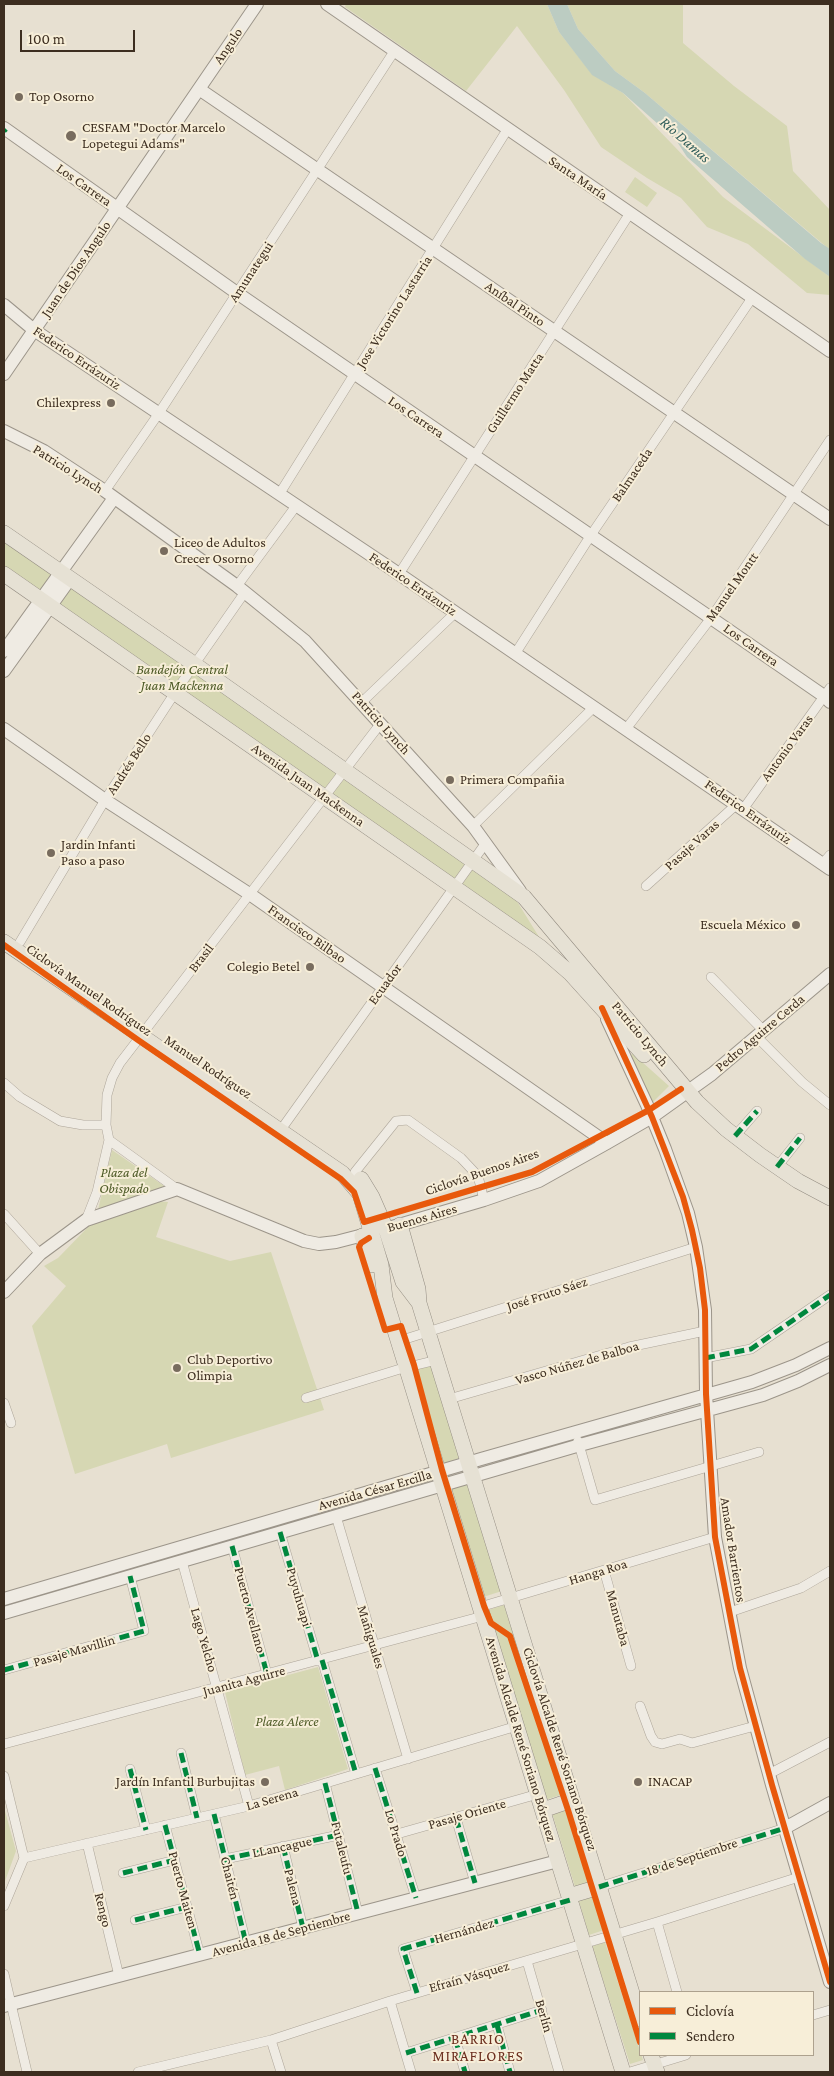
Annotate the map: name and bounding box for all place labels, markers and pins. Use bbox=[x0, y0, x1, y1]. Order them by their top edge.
place label: Top Osorno bbox=[29, 89, 94, 105]
marker: Top Osorno bbox=[13, 91, 25, 103]
place label: CESFAM "Doctor Marcelo Lopetegui Adams" bbox=[82, 120, 225, 152]
marker: CESFAM "Doctor Marcelo Lopetegui Adams" bbox=[64, 129, 78, 143]
place label: Chilexpress bbox=[36, 395, 101, 411]
marker: Chilexpress bbox=[105, 397, 117, 409]
place label: Liceo de Adultos Crecer Osorno bbox=[174, 535, 266, 568]
marker: Liceo de Adultos Crecer Osorno bbox=[158, 545, 170, 557]
place label: Primera Compañia bbox=[460, 772, 565, 788]
marker: Primera Compañia bbox=[444, 774, 456, 786]
place label: Jardin Infanti Paso a paso bbox=[61, 837, 136, 870]
marker: Jardin Infanti Paso a paso bbox=[45, 847, 57, 859]
place label: Escuela México bbox=[700, 917, 786, 933]
marker: Escuela México bbox=[790, 919, 802, 931]
place label: Colegio Betel bbox=[227, 959, 300, 975]
marker: Colegio Betel bbox=[304, 961, 316, 973]
place label: Club Deportivo Olimpia bbox=[187, 1352, 272, 1384]
marker: Club Deportivo Olimpia bbox=[171, 1362, 183, 1374]
place label: Jardín Infantil Burbujitas bbox=[116, 1774, 255, 1790]
place label: INACAP bbox=[648, 1774, 692, 1790]
marker: Jardín Infantil Burbujitas bbox=[259, 1776, 271, 1788]
marker: INACAP bbox=[632, 1776, 644, 1788]

